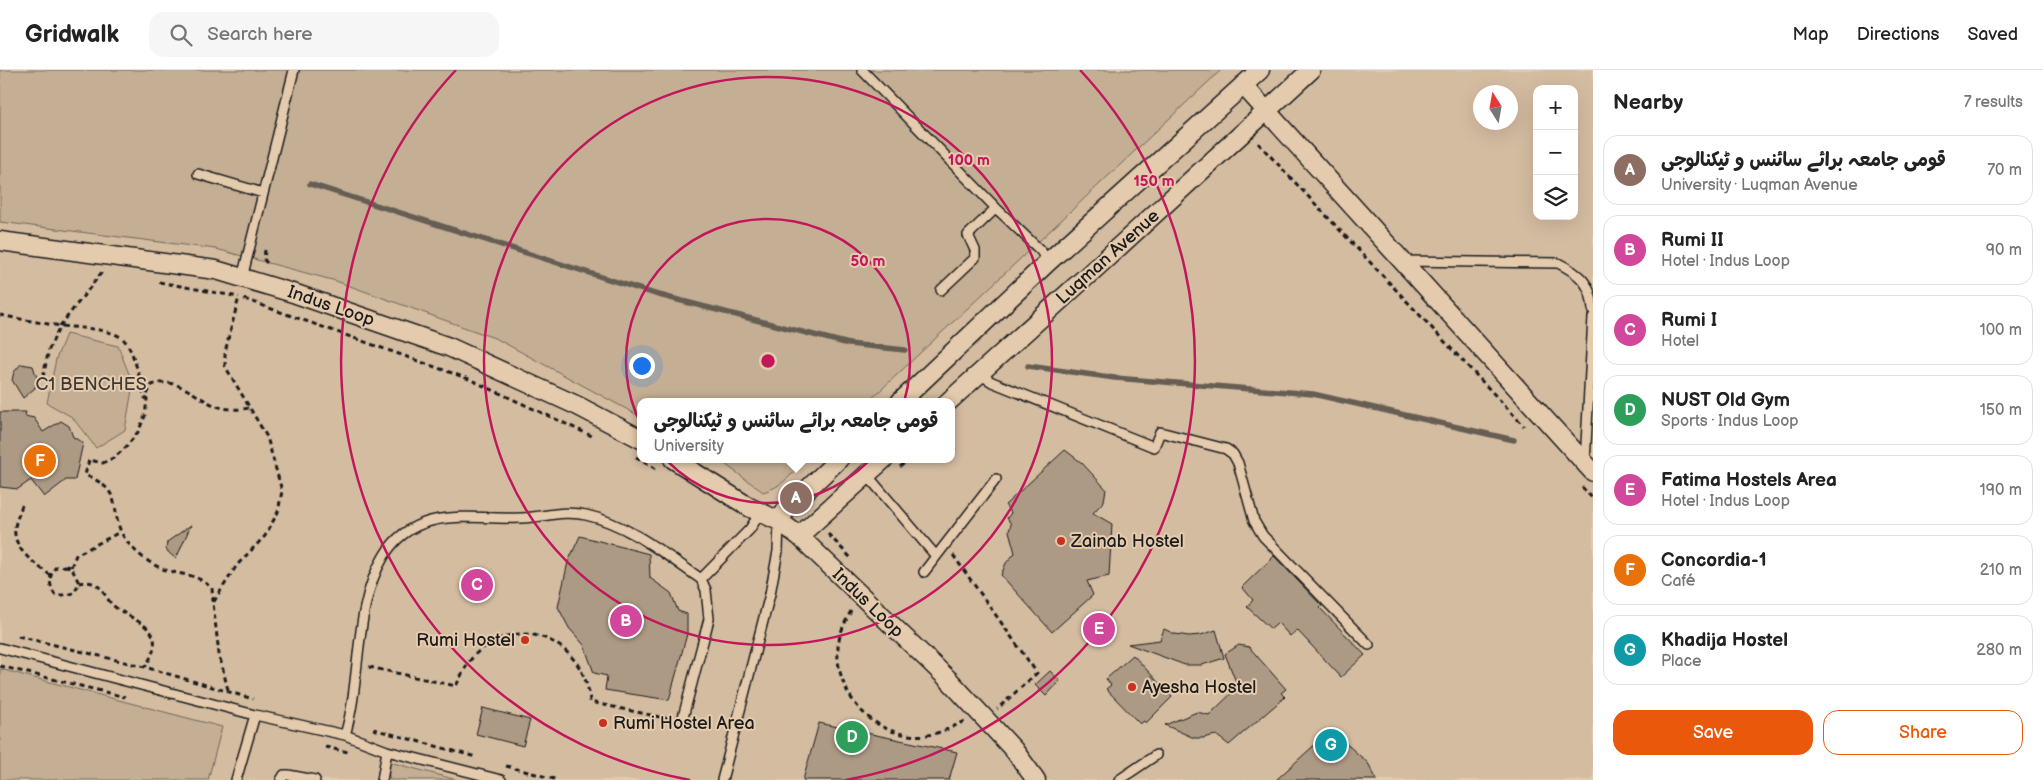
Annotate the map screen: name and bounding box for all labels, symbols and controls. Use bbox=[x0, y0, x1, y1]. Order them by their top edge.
search box bbox=[149, 12, 499, 57]
text: Gridwalk bbox=[25, 20, 119, 49]
icon: search bbox=[167, 21, 195, 49]
text: Search here bbox=[207, 23, 312, 46]
text: Map bbox=[1793, 24, 1829, 45]
text: Directions bbox=[1857, 24, 1939, 45]
text: Saved bbox=[1967, 24, 2018, 45]
north arrow bbox=[1473, 85, 1518, 130]
map controls bbox=[1533, 85, 1578, 220]
button: + bbox=[1533, 85, 1578, 130]
text: Nearby bbox=[1613, 90, 1683, 115]
text: 7 results bbox=[1964, 93, 2023, 112]
button: − bbox=[1533, 130, 1578, 175]
text: قومی جامعہ برائے سائنس و ٹیکنالوجی bbox=[1661, 149, 1946, 172]
text: 100 m bbox=[948, 151, 990, 170]
text: A bbox=[1625, 161, 1635, 180]
text: 70 m bbox=[1987, 161, 2022, 180]
text: 150 m bbox=[1133, 172, 1175, 191]
button: layers bbox=[1533, 175, 1578, 220]
text: University · Luqman Avenue bbox=[1661, 176, 1858, 195]
street label: Luqman Avenue bbox=[1052, 205, 1164, 309]
text: Rumi II bbox=[1661, 229, 1724, 252]
text: B bbox=[1624, 241, 1636, 260]
text: 90 m bbox=[1986, 241, 2022, 260]
text: 50 m bbox=[851, 252, 886, 271]
text: Hotel · Indus Loop bbox=[1661, 252, 1790, 271]
street label: Indus Loop bbox=[285, 281, 377, 331]
text: Rumi I bbox=[1661, 309, 1717, 332]
text: C bbox=[1624, 321, 1636, 340]
text: 100 m bbox=[1979, 321, 2022, 340]
text: Hotel bbox=[1661, 332, 1699, 351]
centre of rings bbox=[759, 352, 777, 370]
your location bbox=[629, 353, 655, 379]
park label: C1 BENCHES bbox=[35, 374, 147, 395]
text: NUST Old Gym bbox=[1661, 389, 1790, 412]
popup bbox=[637, 398, 955, 463]
text: D bbox=[1624, 401, 1636, 420]
text: 150 m bbox=[1980, 401, 2022, 420]
text: قومی جامعہ برائے سائنس و ٹیکنالوجی bbox=[654, 410, 938, 433]
text: Sports · Indus Loop bbox=[1661, 412, 1799, 431]
text: University bbox=[654, 437, 724, 456]
pin: F bbox=[24, 442, 56, 480]
text: Fatima Hostels Area bbox=[1661, 469, 1837, 492]
pin: A bbox=[780, 479, 812, 517]
text: E bbox=[1625, 481, 1635, 500]
text: 190 m bbox=[1980, 481, 2022, 500]
text: Hotel · Indus Loop bbox=[1661, 492, 1790, 511]
place label: Zainab Hostel bbox=[1070, 531, 1184, 552]
marker: Zainab Hostel bbox=[1055, 535, 1067, 547]
text: Concordia-1 bbox=[1661, 549, 1767, 572]
text: F bbox=[1625, 561, 1635, 580]
text: 210 m bbox=[1980, 561, 2022, 580]
street label: Indus Loop bbox=[828, 564, 908, 642]
pin: C bbox=[461, 566, 493, 604]
text: Café bbox=[1661, 572, 1695, 591]
pin: B bbox=[610, 602, 642, 640]
pin: E bbox=[1083, 610, 1115, 648]
text: Khadija Hostel bbox=[1661, 629, 1788, 652]
place label: Rumi Hostel bbox=[416, 630, 515, 651]
marker: Rumi Hostel bbox=[519, 634, 531, 646]
text: G bbox=[1624, 641, 1636, 660]
text: 280 m bbox=[1976, 641, 2022, 660]
text: Place bbox=[1661, 652, 1702, 671]
place label: Ayesha Hostel bbox=[1142, 677, 1256, 698]
marker: Ayesha Hostel bbox=[1126, 681, 1138, 693]
button: Save bbox=[1613, 710, 1813, 755]
button: Share bbox=[1823, 710, 2023, 755]
place label: Rumi Hostel Area bbox=[613, 713, 755, 734]
marker: Rumi Hostel Area bbox=[597, 717, 609, 729]
pin: D bbox=[836, 718, 868, 756]
pin: G bbox=[1315, 726, 1347, 764]

